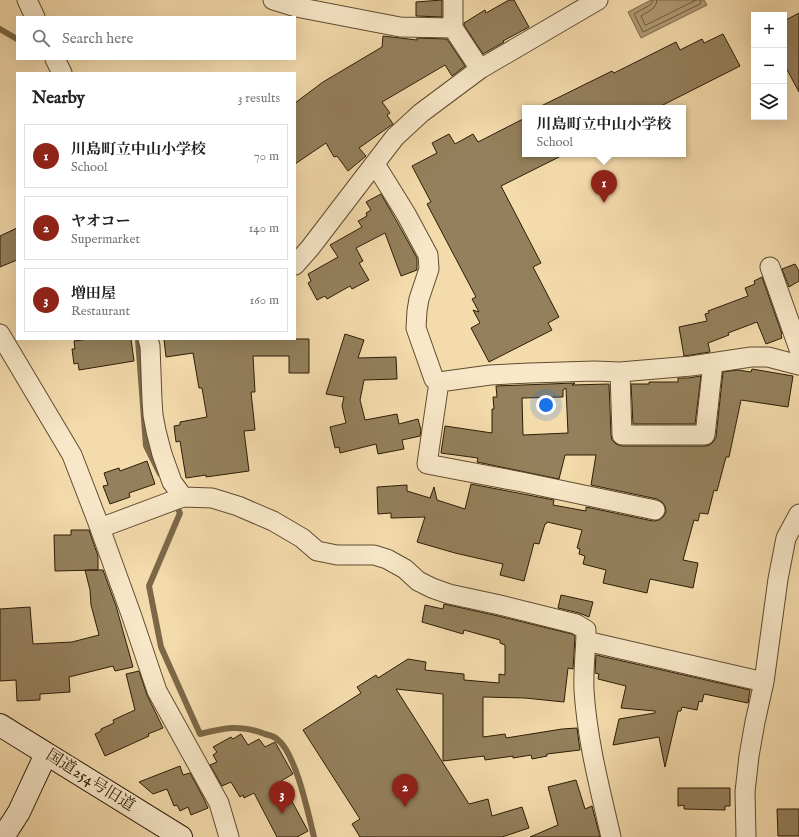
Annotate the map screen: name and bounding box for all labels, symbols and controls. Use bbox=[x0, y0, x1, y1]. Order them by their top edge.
map controls bbox=[751, 12, 787, 120]
button: + bbox=[751, 12, 787, 48]
search box bbox=[16, 16, 296, 60]
icon: search bbox=[30, 27, 52, 49]
text: Search here bbox=[62, 29, 133, 48]
button: − bbox=[751, 48, 787, 84]
button: layers bbox=[751, 84, 787, 120]
text: Nearby bbox=[32, 88, 85, 109]
text: 3 results bbox=[238, 90, 280, 107]
popup bbox=[522, 105, 686, 157]
text: 川島町立中山小学校 bbox=[536, 115, 672, 134]
text: School bbox=[536, 134, 573, 151]
text: 川島町立中山小学校 bbox=[71, 140, 206, 159]
text: 1 bbox=[44, 148, 48, 165]
text: 70 m bbox=[254, 148, 279, 165]
text: School bbox=[71, 159, 108, 176]
pin: 1 bbox=[591, 170, 617, 203]
text: ヤオコー bbox=[71, 212, 130, 231]
text: 2 bbox=[43, 220, 49, 237]
text: 140 m bbox=[249, 220, 279, 237]
text: Supermarket bbox=[71, 231, 140, 248]
text: 増田屋 bbox=[71, 284, 116, 303]
text: 3 bbox=[44, 292, 48, 309]
text: 160 m bbox=[249, 292, 279, 309]
text: Restaurant bbox=[71, 303, 130, 320]
your location bbox=[536, 395, 556, 415]
street label: 国道254号旧道 bbox=[42, 746, 138, 816]
pin: 2 bbox=[392, 774, 418, 807]
pin: 3 bbox=[269, 781, 295, 814]

